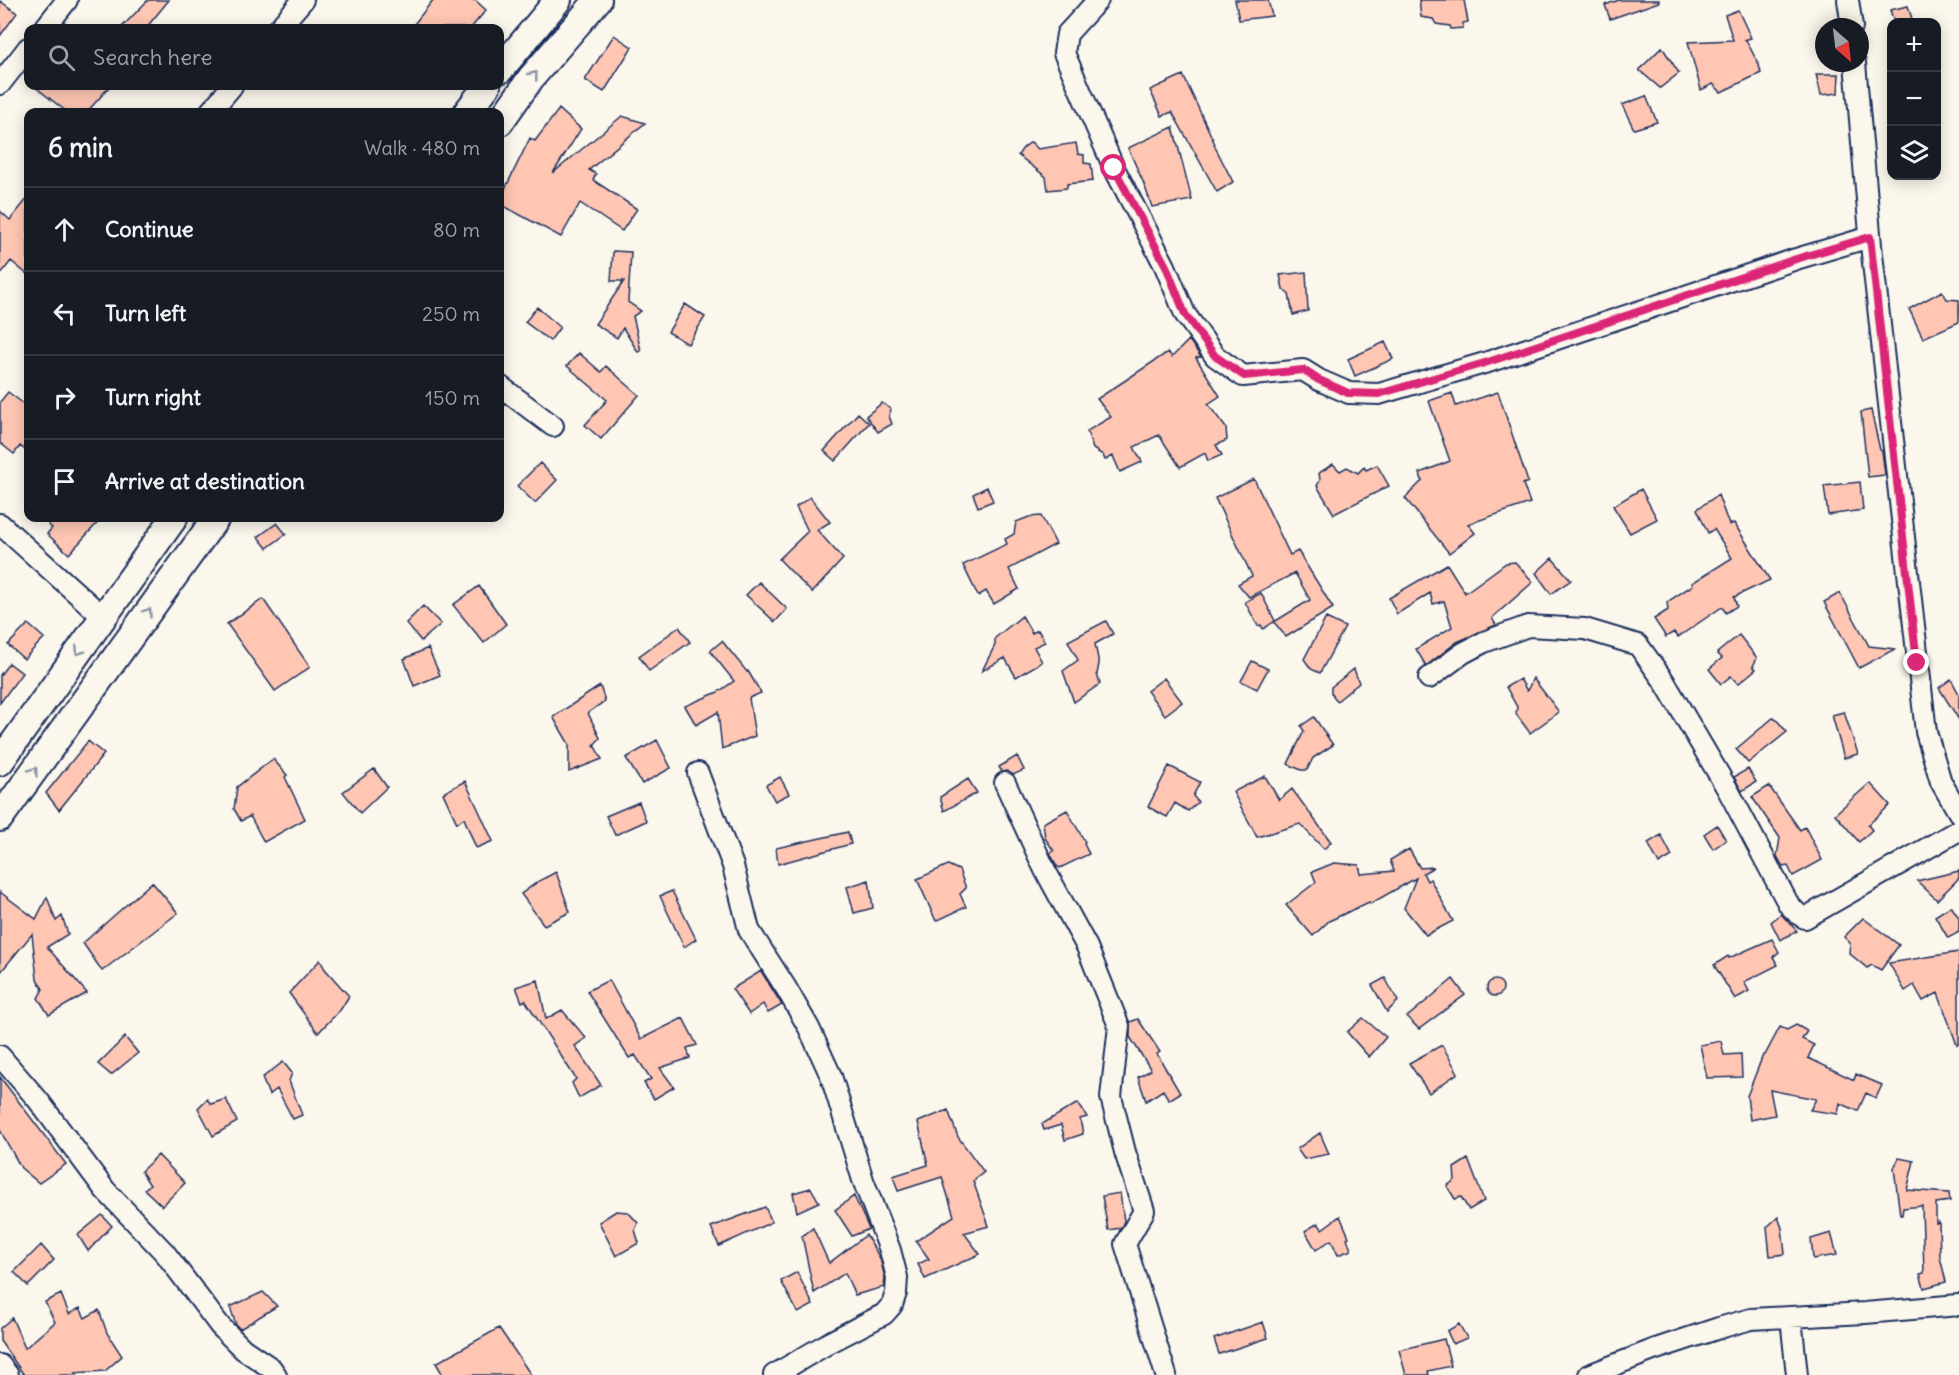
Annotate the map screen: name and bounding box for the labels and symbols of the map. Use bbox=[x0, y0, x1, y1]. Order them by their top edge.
north arrow bbox=[1815, 18, 1869, 72]
one-way arrow bbox=[527, 71, 538, 82]
route start bbox=[1100, 154, 1126, 180]
one-way arrow bbox=[141, 608, 152, 619]
one-way arrow bbox=[75, 644, 86, 655]
route end bbox=[1903, 649, 1929, 675]
one-way arrow bbox=[27, 766, 38, 777]

